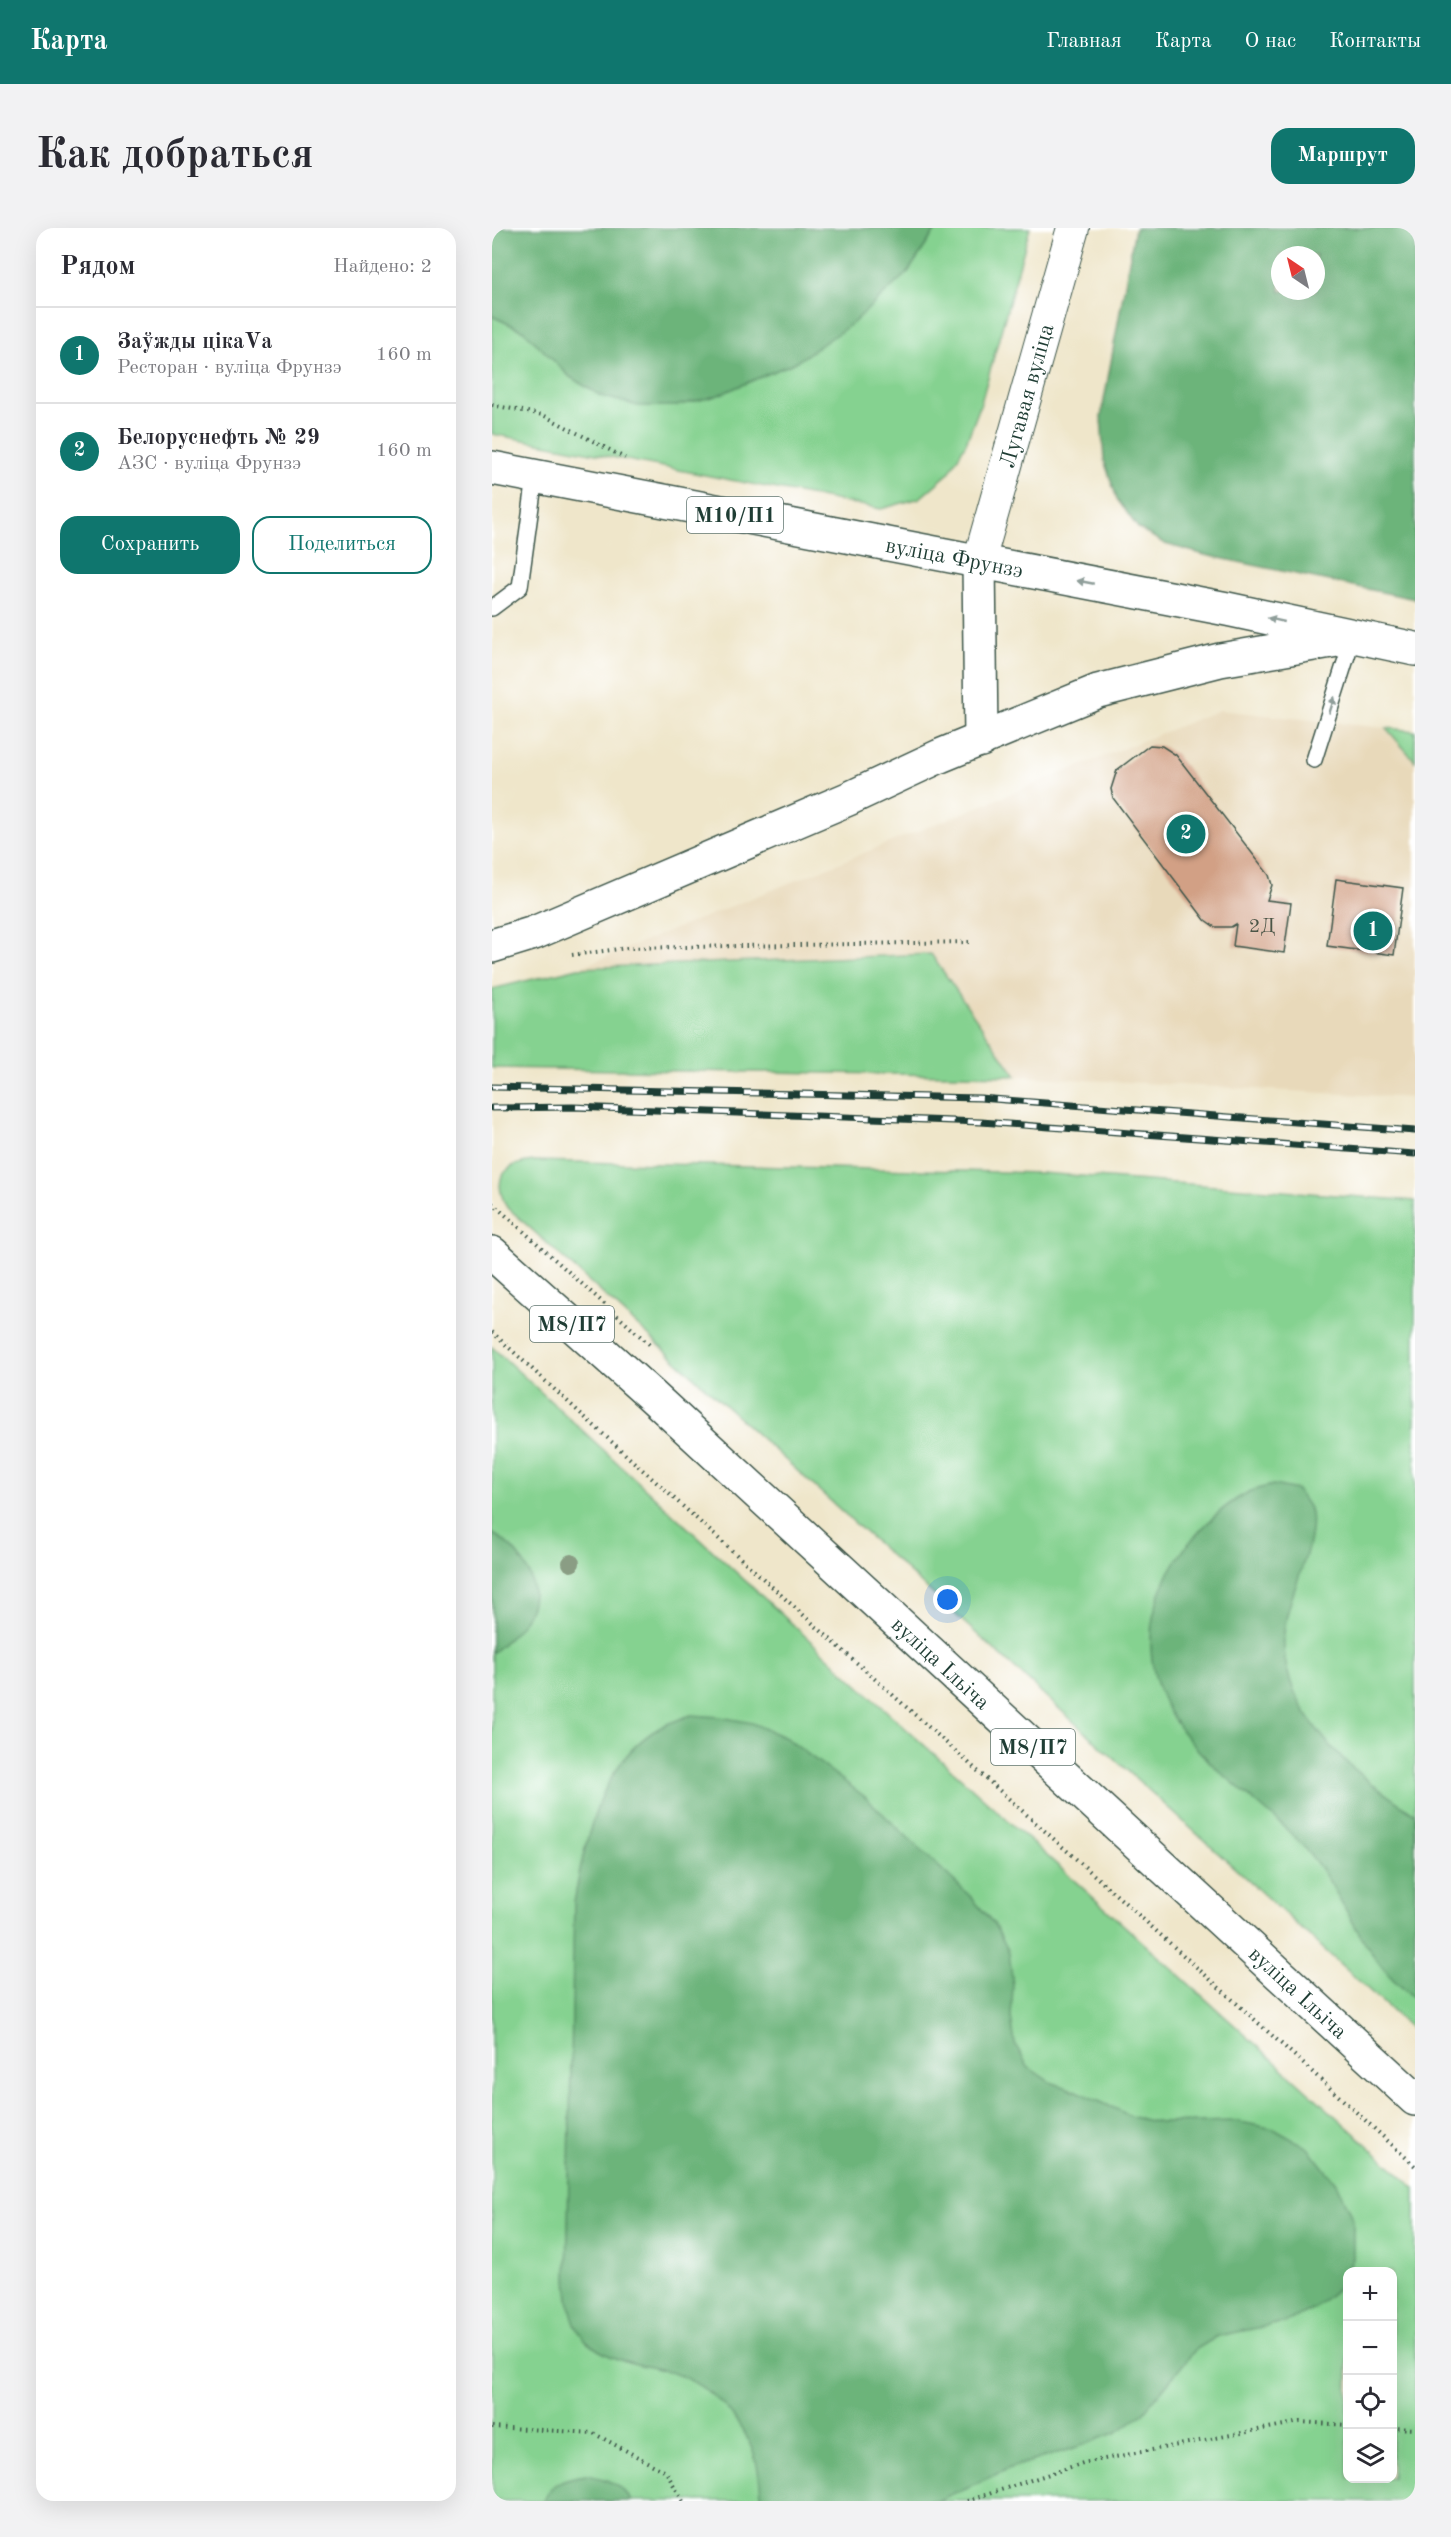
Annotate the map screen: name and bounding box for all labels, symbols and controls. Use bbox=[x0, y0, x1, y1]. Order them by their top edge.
text: Карта bbox=[30, 28, 108, 56]
text: Главная bbox=[1046, 31, 1122, 52]
text: Карта bbox=[1155, 31, 1212, 52]
text: О нас bbox=[1245, 31, 1296, 52]
text: Контакты bbox=[1329, 31, 1421, 52]
button: Маршрут bbox=[1271, 128, 1415, 184]
text: Как добраться bbox=[36, 135, 313, 177]
north arrow bbox=[1271, 246, 1325, 300]
text: Рядом bbox=[60, 254, 135, 280]
text: Найдено: 2 bbox=[333, 257, 432, 277]
street label: Лугавая вуліца bbox=[997, 321, 1058, 471]
text: Заўжды цікаVа bbox=[117, 331, 272, 353]
text: 1 bbox=[74, 345, 85, 365]
text: 160 m bbox=[376, 345, 432, 365]
text: Ресторан · вуліца Фрунзэ bbox=[117, 358, 342, 378]
text: Белоруснефть № 29 bbox=[117, 427, 320, 449]
text: 2 bbox=[74, 441, 85, 461]
text: 160 m bbox=[376, 441, 432, 461]
text: АЗС · вуліца Фрунзэ bbox=[117, 454, 301, 474]
road number: М10/П1 bbox=[687, 497, 783, 533]
button: Сохранить bbox=[60, 516, 240, 574]
button: Поделиться bbox=[252, 516, 432, 574]
street label: вуліца Фрунзэ bbox=[884, 535, 1025, 583]
one-way arrow bbox=[1075, 577, 1094, 586]
one-way arrow bbox=[1266, 615, 1285, 624]
one-way arrow bbox=[1327, 696, 1337, 714]
pin: 2 bbox=[1166, 812, 1206, 856]
pin: 1 bbox=[1354, 908, 1392, 954]
house number: 2Д bbox=[1249, 917, 1275, 937]
road number: М8/П7 bbox=[530, 1306, 614, 1342]
your location bbox=[933, 1585, 962, 1614]
street label: вуліца Ільіча bbox=[887, 1614, 993, 1715]
road number: М8/П7 bbox=[991, 1729, 1075, 1765]
street label: вуліца Ільіча bbox=[1244, 1943, 1351, 2044]
map controls bbox=[1343, 2267, 1397, 2483]
button: + bbox=[1343, 2267, 1397, 2321]
button: − bbox=[1343, 2321, 1397, 2375]
button: locate bbox=[1343, 2375, 1397, 2429]
button: layers bbox=[1343, 2429, 1397, 2483]

